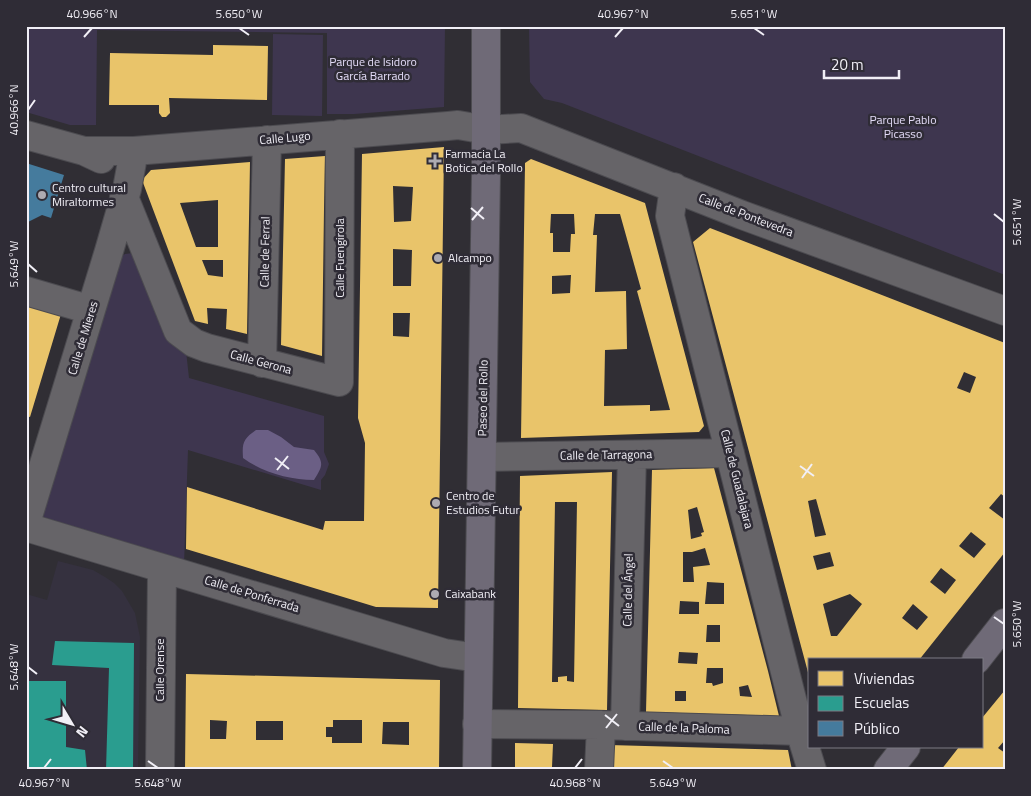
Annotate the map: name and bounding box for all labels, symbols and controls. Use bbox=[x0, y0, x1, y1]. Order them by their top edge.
text: 40.966°N bbox=[66, 4, 118, 23]
text: 5.650°W bbox=[216, 4, 263, 23]
text: 40.967°N bbox=[597, 4, 649, 23]
text: 5.651°W bbox=[731, 4, 778, 23]
scale bar bbox=[824, 48, 898, 80]
park label: Parque de Isidoro García Barrado bbox=[329, 52, 417, 85]
text: 20 m bbox=[831, 53, 864, 76]
text: 40.966°N bbox=[4, 84, 23, 136]
park label: Parque Pablo Picasso bbox=[870, 110, 936, 143]
street label: Calle Lugo bbox=[259, 126, 311, 149]
place label: Farmacia La Botica del Rollo bbox=[445, 144, 523, 177]
marker: Farmacia La Botica del Rollo bbox=[429, 155, 441, 167]
place label: Centro cultural Miraltormes bbox=[52, 178, 126, 211]
street label: Calle de Pontevedra bbox=[696, 188, 796, 241]
marker: Centro cultural Miraltormes bbox=[36, 189, 48, 201]
text: 5.651°W bbox=[1007, 198, 1026, 245]
street label: Calle de Ferral bbox=[254, 216, 275, 288]
street label: Calle Fuengirola bbox=[330, 218, 349, 298]
text: 5.649°W bbox=[4, 240, 23, 287]
place label: Alcampo bbox=[448, 248, 492, 267]
marker: Alcampo bbox=[432, 252, 444, 264]
street label: Calle de Mieres bbox=[62, 298, 103, 377]
street label: Calle Gerona bbox=[228, 344, 294, 379]
street label: Paseo del Rollo bbox=[472, 359, 493, 437]
street label: Calle de Guadalajara bbox=[716, 427, 759, 530]
street label: Calle de Tarragona bbox=[560, 444, 652, 465]
place label: Centro de Estudios Futur bbox=[446, 486, 520, 519]
marker: Centro de Estudios Futur bbox=[430, 497, 442, 509]
street label: Calle del Ángel bbox=[617, 553, 638, 627]
street label: Calle de Ponferrada bbox=[202, 570, 302, 617]
place label: Caixabank bbox=[445, 584, 496, 603]
marker: Caixabank bbox=[429, 588, 441, 600]
text: 5.650°W bbox=[1007, 600, 1026, 647]
street label: Calle Orense bbox=[150, 639, 169, 701]
text: 5.648°W bbox=[4, 643, 23, 690]
legend bbox=[808, 658, 984, 748]
text: Viviendas bbox=[854, 667, 915, 690]
text: Escuelas bbox=[854, 691, 909, 714]
north arrow bbox=[48, 698, 98, 748]
street label: Calle de la Paloma bbox=[638, 716, 730, 739]
text: Público bbox=[854, 717, 900, 740]
text: N bbox=[71, 722, 94, 743]
text: 40.967°N bbox=[18, 773, 70, 792]
text: 5.648°W bbox=[135, 773, 182, 792]
text: 40.968°N bbox=[549, 773, 601, 792]
text: 5.649°W bbox=[650, 773, 697, 792]

